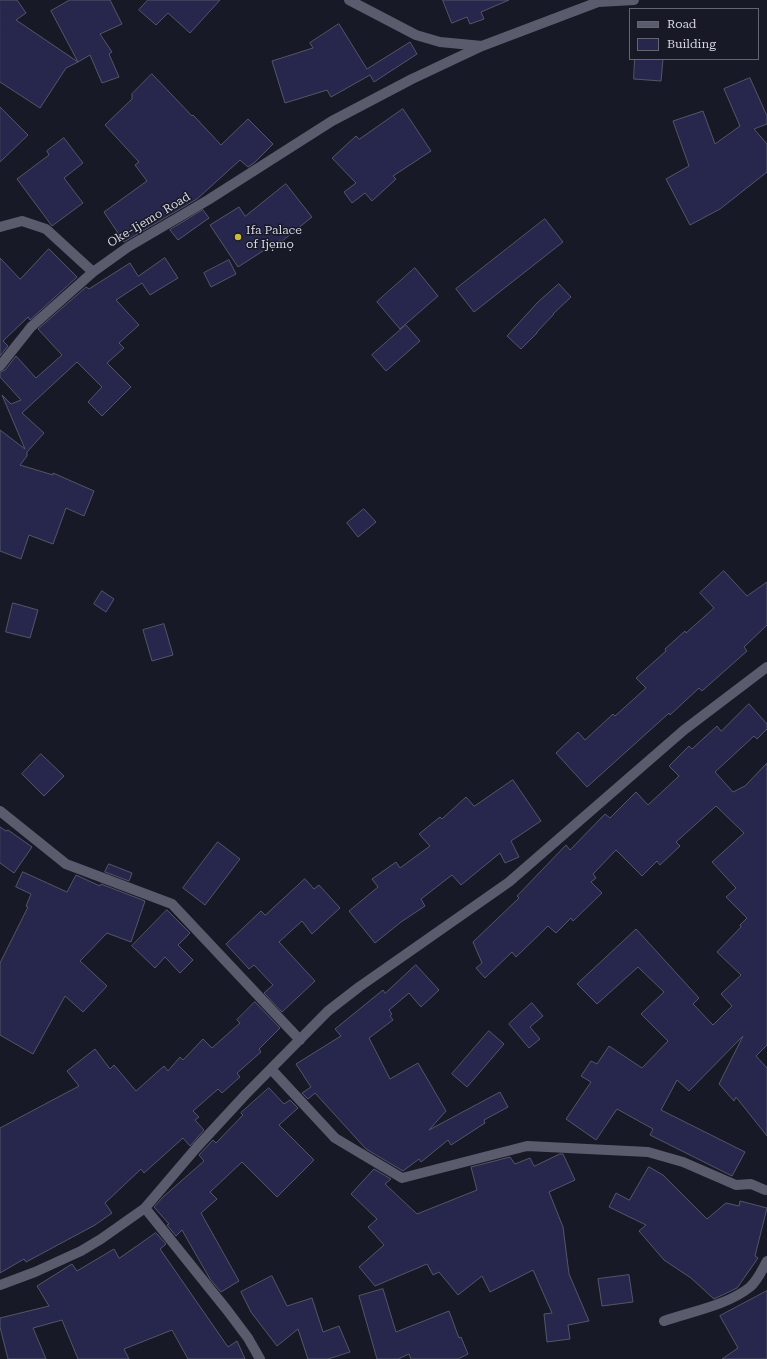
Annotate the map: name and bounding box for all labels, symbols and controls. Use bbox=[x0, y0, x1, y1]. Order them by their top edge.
legend bbox=[629, 8, 759, 60]
text: Road bbox=[667, 17, 696, 31]
text: Building bbox=[667, 37, 716, 51]
street label: Oke-Ijemo Road bbox=[105, 190, 193, 250]
place label: Ifa Palace of Ijẹmọ bbox=[246, 223, 302, 251]
marker: Ifa Palace of Ijẹmọ bbox=[233, 232, 243, 242]

